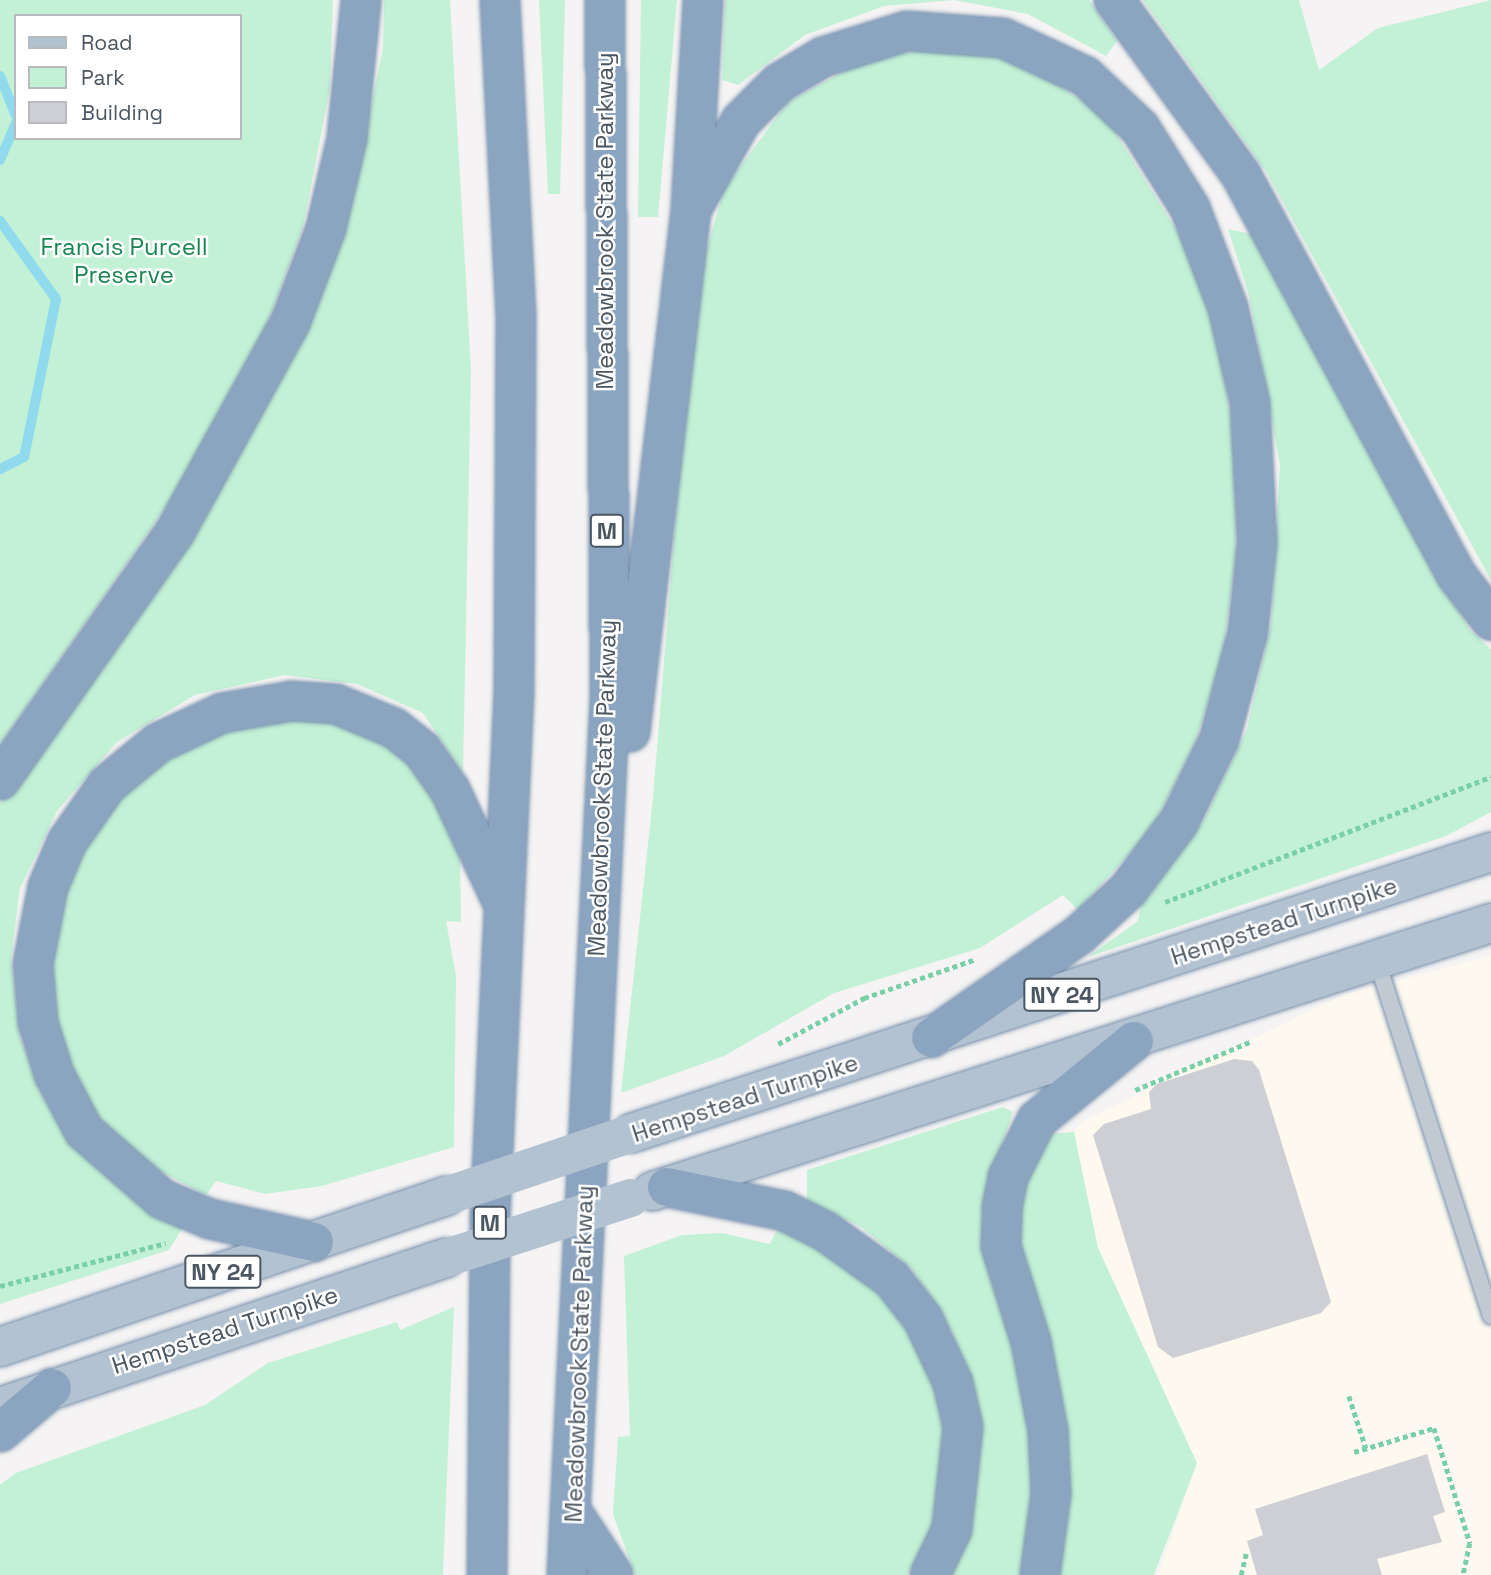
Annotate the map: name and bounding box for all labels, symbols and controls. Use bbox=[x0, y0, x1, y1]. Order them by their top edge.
legend bbox=[14, 14, 242, 140]
text: Road bbox=[81, 29, 133, 56]
street label: Meadowbrook State Parkway bbox=[591, 52, 619, 390]
text: Park bbox=[81, 64, 125, 91]
text: Building bbox=[81, 99, 163, 126]
park label: Francis Purcell Preserve bbox=[40, 233, 208, 289]
road number: M bbox=[590, 512, 624, 551]
street label: Meadowbrook State Parkway bbox=[582, 619, 622, 957]
street label: Hempstead Turnpike bbox=[1167, 871, 1401, 971]
road number: NY 24 bbox=[1022, 976, 1102, 1014]
street label: Hempstead Turnpike bbox=[628, 1048, 862, 1148]
street label: Meadowbrook State Parkway bbox=[559, 1185, 599, 1523]
road number: M bbox=[472, 1204, 508, 1242]
road number: NY 24 bbox=[183, 1252, 263, 1292]
street label: Hempstead Turnpike bbox=[108, 1280, 342, 1380]

